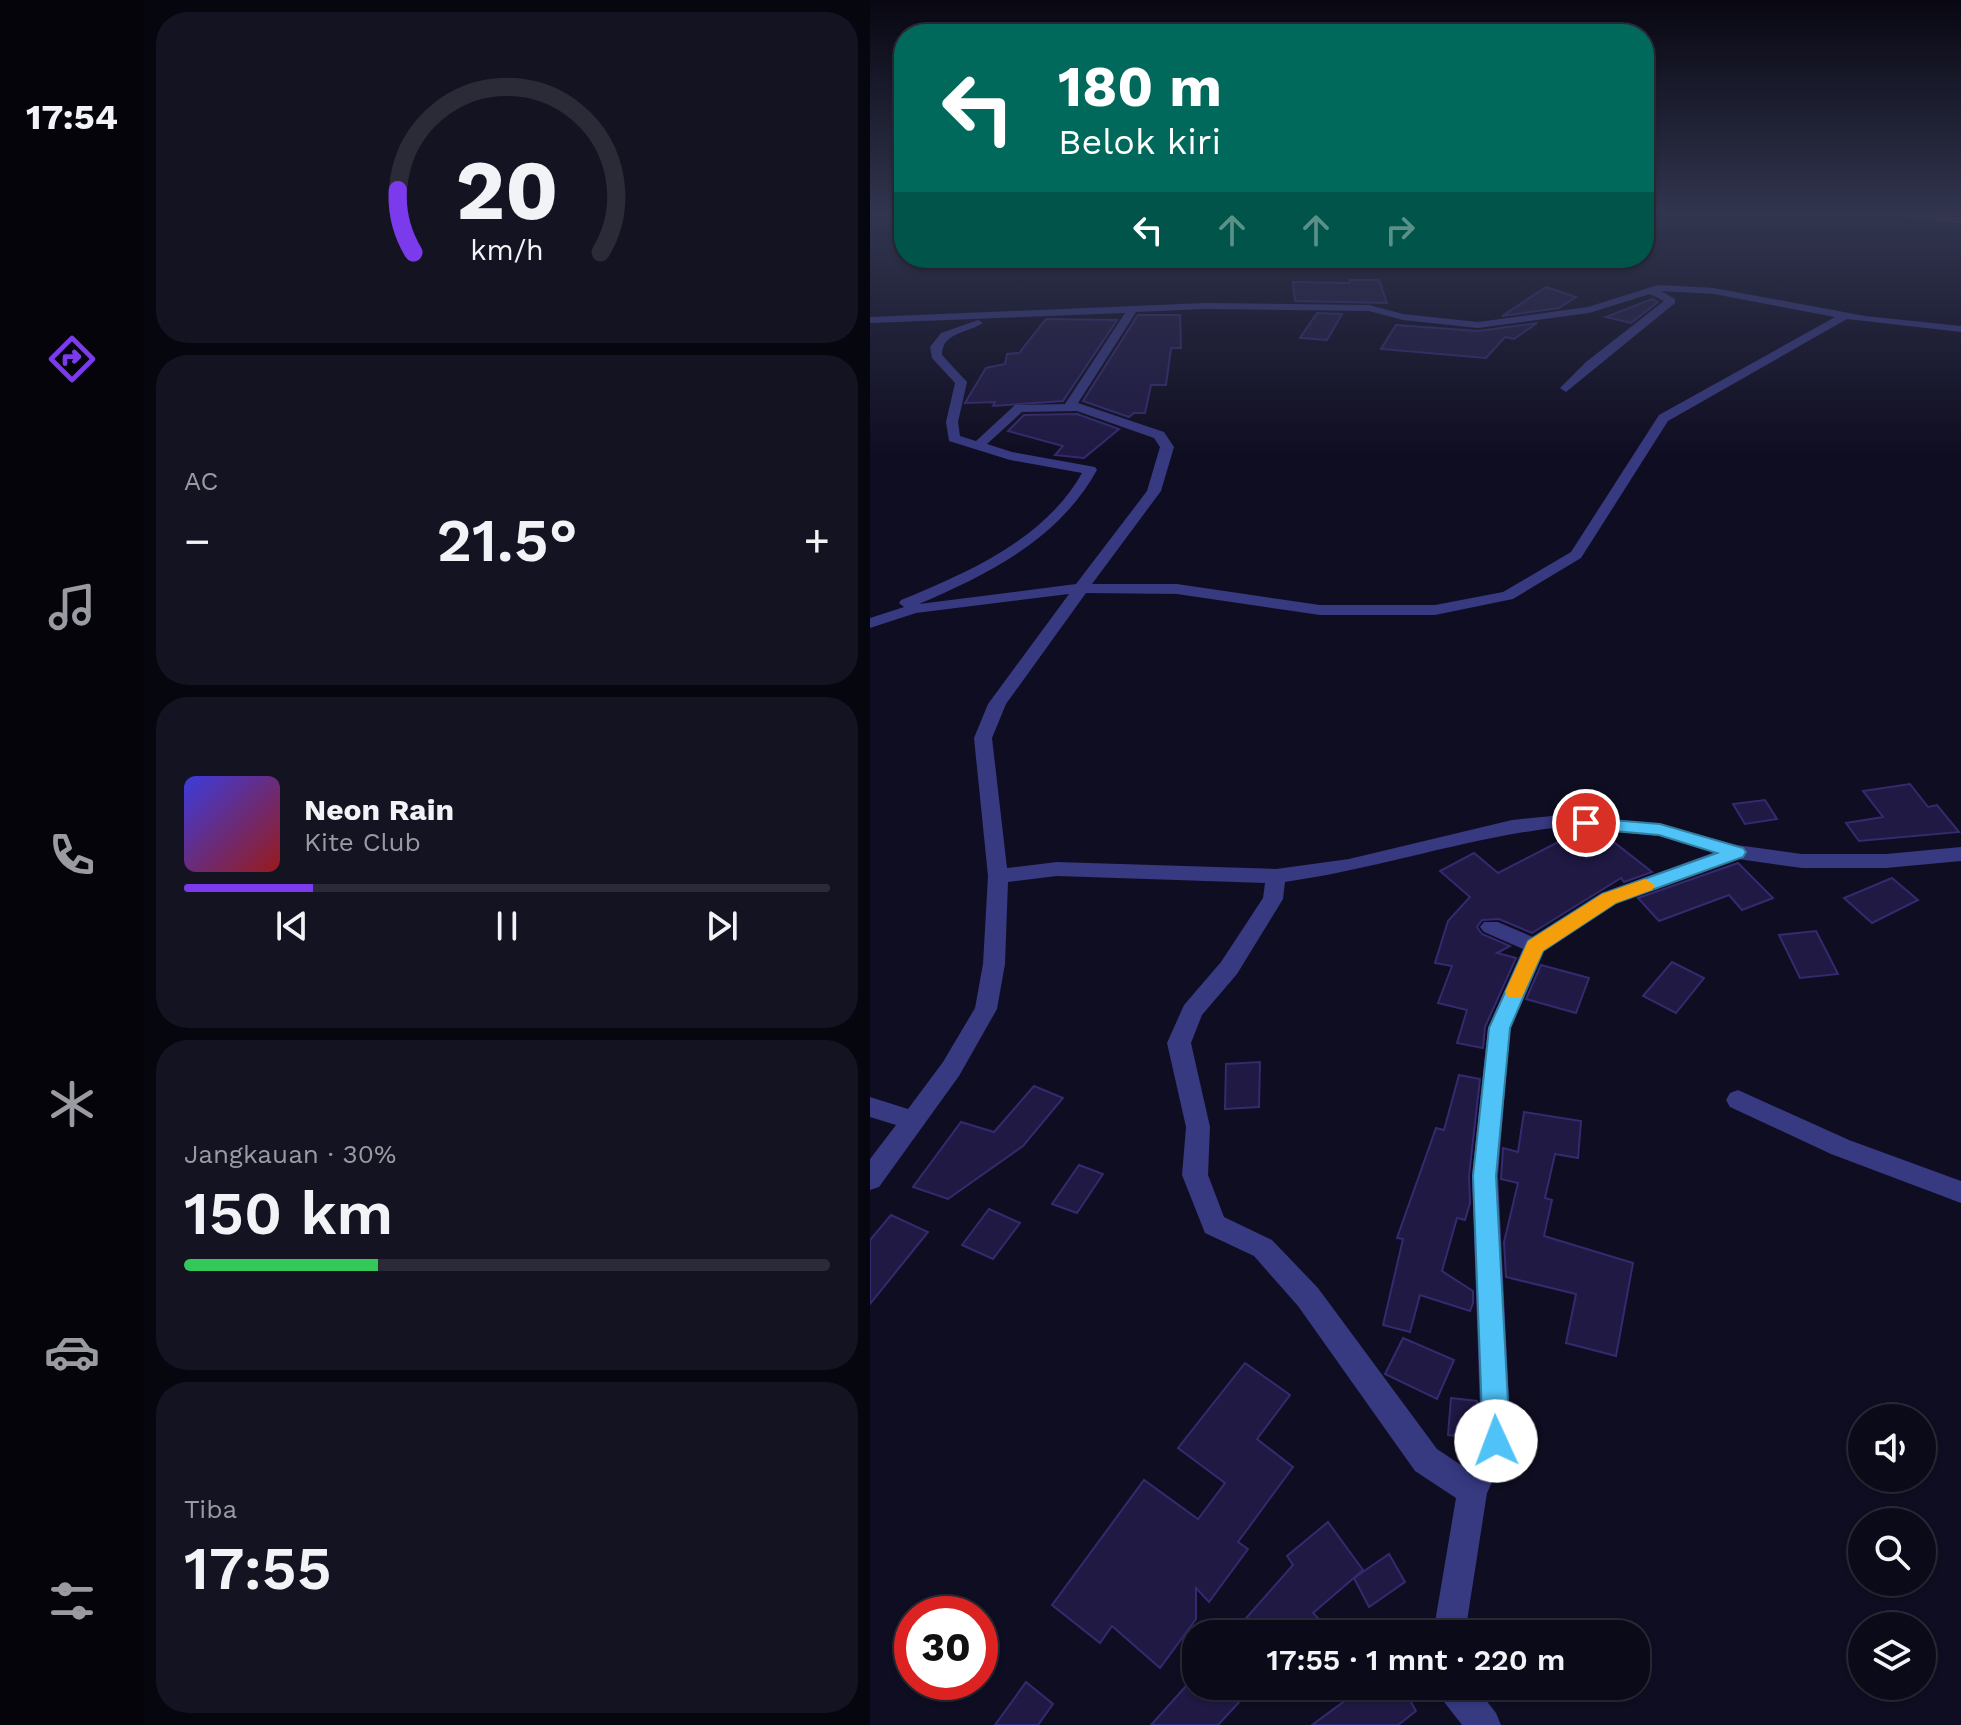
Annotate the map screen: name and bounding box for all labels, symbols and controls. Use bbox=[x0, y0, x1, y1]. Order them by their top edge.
text: 180 m bbox=[1058, 54, 1222, 120]
icon: left bbox=[926, 56, 1030, 160]
text: 17:54 bbox=[26, 96, 118, 138]
text: Belok kiri bbox=[1058, 121, 1221, 163]
text: 20 bbox=[455, 142, 559, 239]
icon: left bbox=[1126, 208, 1170, 252]
icon: ahead bbox=[1210, 208, 1254, 252]
icon: ahead bbox=[1294, 208, 1338, 252]
icon: right bbox=[1378, 208, 1422, 252]
text: km/h bbox=[470, 233, 544, 267]
icon: directions bbox=[44, 331, 100, 387]
text: AC bbox=[184, 466, 218, 496]
text: 21.5° bbox=[436, 505, 578, 576]
text: − bbox=[184, 515, 211, 567]
text: + bbox=[803, 515, 830, 567]
icon: music bbox=[44, 579, 100, 635]
pin bbox=[1552, 789, 1620, 857]
text: Neon Rain bbox=[304, 792, 454, 827]
icon: arrive bbox=[1564, 801, 1608, 845]
icon: phone bbox=[44, 827, 100, 883]
text: Kite Club bbox=[304, 827, 421, 857]
icon: previous bbox=[270, 904, 314, 948]
icon: pause bbox=[485, 904, 529, 948]
icon: next bbox=[700, 904, 744, 948]
icon: climate bbox=[44, 1076, 100, 1132]
text: Jangkauan · 30% bbox=[184, 1139, 396, 1169]
text: 150 km bbox=[184, 1178, 393, 1249]
icon: car bbox=[44, 1324, 100, 1380]
position arrow bbox=[1454, 1399, 1538, 1483]
map controls bbox=[1848, 1404, 1936, 1700]
button: sound bbox=[1848, 1404, 1936, 1492]
text: Tiba bbox=[184, 1494, 237, 1524]
button: search bbox=[1848, 1508, 1936, 1596]
text: 17:55 bbox=[184, 1533, 332, 1604]
icon: filters bbox=[44, 1573, 100, 1629]
speed limit sign: 30 bbox=[894, 1596, 998, 1700]
button: layers bbox=[1848, 1612, 1936, 1700]
text: 17:55 · 1 mnt · 220 m bbox=[1267, 1642, 1565, 1677]

